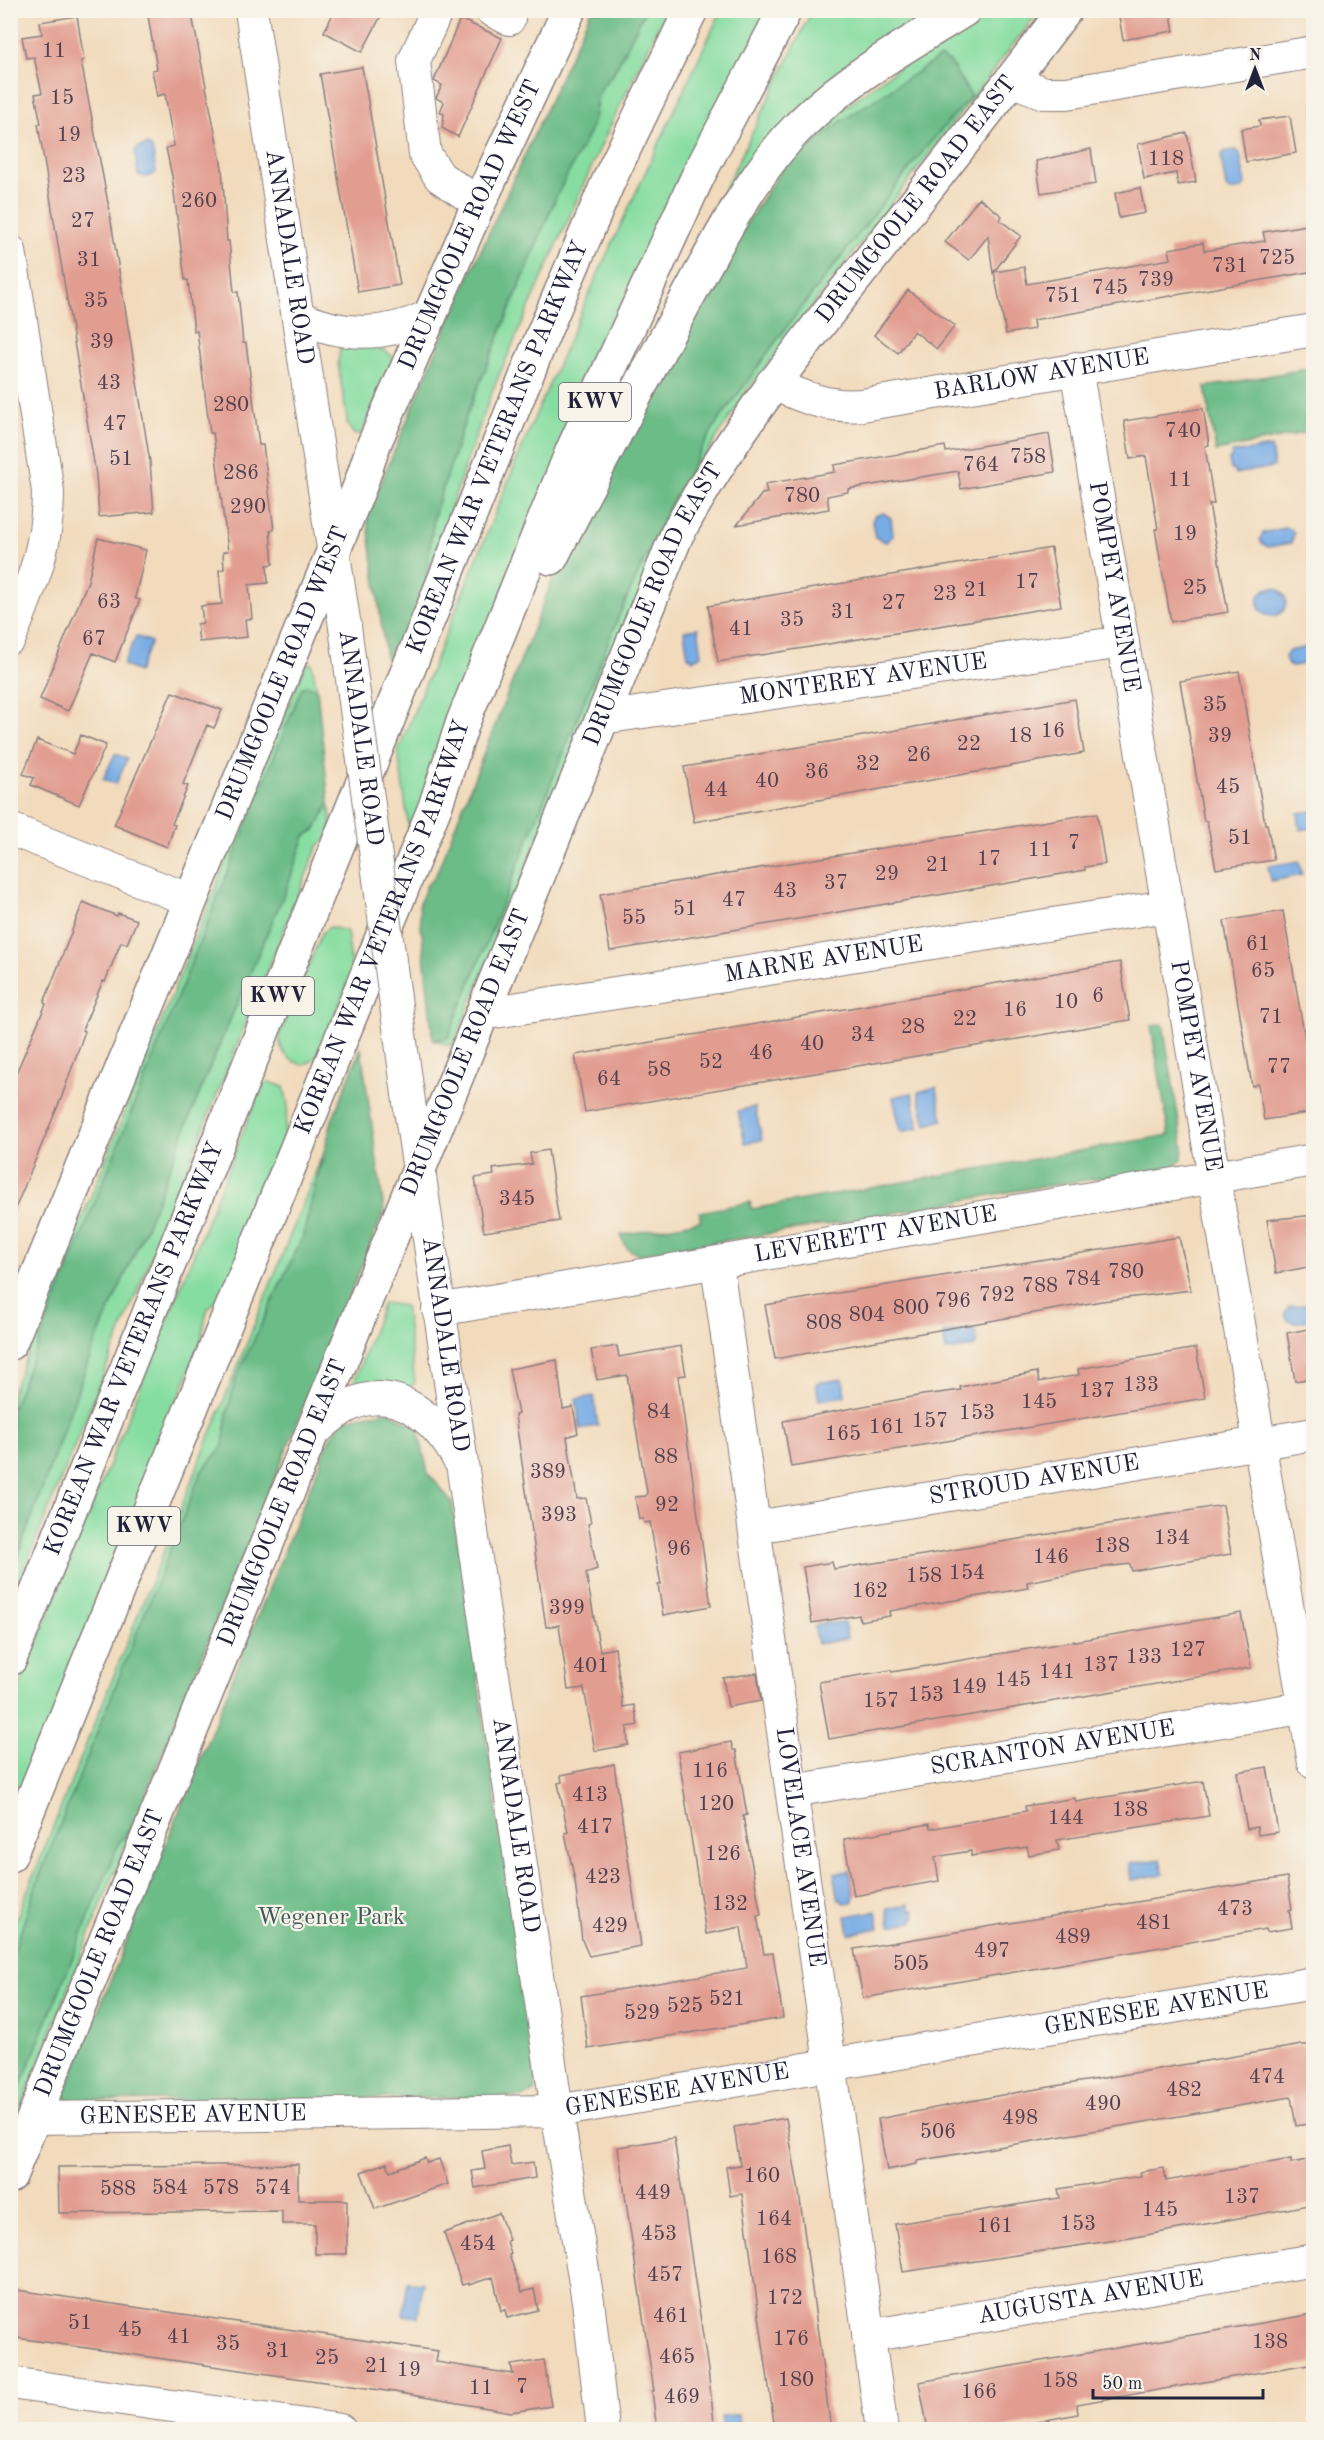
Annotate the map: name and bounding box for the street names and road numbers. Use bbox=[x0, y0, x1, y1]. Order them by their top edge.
street label: DRUMGOOLE ROAD EAST bbox=[812, 72, 1021, 328]
street label: DRUMGOOLE ROAD WEST bbox=[396, 77, 546, 374]
street label: ANNADALE ROAD bbox=[260, 148, 317, 366]
street label: KOREAN WAR VETERANS PARKWAY bbox=[404, 238, 593, 658]
street label: BARLOW AVENUE bbox=[932, 346, 1151, 405]
road number: KWV bbox=[559, 383, 631, 421]
street label: DRUMGOOLE ROAD EAST bbox=[580, 459, 728, 750]
street label: POMPEY AVENUE bbox=[1084, 480, 1143, 694]
street label: DRUMGOOLE ROAD WEST bbox=[213, 523, 354, 824]
street label: ANNADALE ROAD bbox=[334, 629, 386, 847]
street label: MONTEREY AVENUE bbox=[738, 650, 989, 710]
street label: KOREAN WAR VETERANS PARKWAY bbox=[291, 717, 475, 1138]
street label: DRUMGOOLE ROAD EAST bbox=[397, 906, 535, 1200]
street label: MARNE AVENUE bbox=[723, 933, 925, 988]
street label: POMPEY AVENUE bbox=[1165, 959, 1225, 1173]
road number: KWV bbox=[242, 977, 314, 1015]
street label: KOREAN WAR VETERANS PARKWAY bbox=[41, 1139, 229, 1559]
street label: LEVERETT AVENUE bbox=[752, 1202, 999, 1268]
street label: ANNADALE ROAD bbox=[417, 1235, 472, 1454]
street label: DRUMGOOLE ROAD EAST bbox=[214, 1356, 352, 1650]
street label: STROUD AVENUE bbox=[927, 1451, 1141, 1510]
road number: KWV bbox=[108, 1507, 180, 1545]
street label: ANNADALE ROAD bbox=[487, 1716, 543, 1935]
street label: SCRANTON AVENUE bbox=[929, 1717, 1177, 1780]
street label: LOVELACE AVENUE bbox=[771, 1726, 828, 1969]
street label: DRUMGOOLE ROAD EAST bbox=[31, 1807, 169, 2101]
street label: GENESEE AVENUE bbox=[1043, 1979, 1270, 2040]
street label: GENESEE AVENUE bbox=[563, 2060, 791, 2121]
street label: GENESEE AVENUE bbox=[79, 2102, 307, 2129]
street label: AUGUSTA AVENUE bbox=[976, 2267, 1206, 2329]

